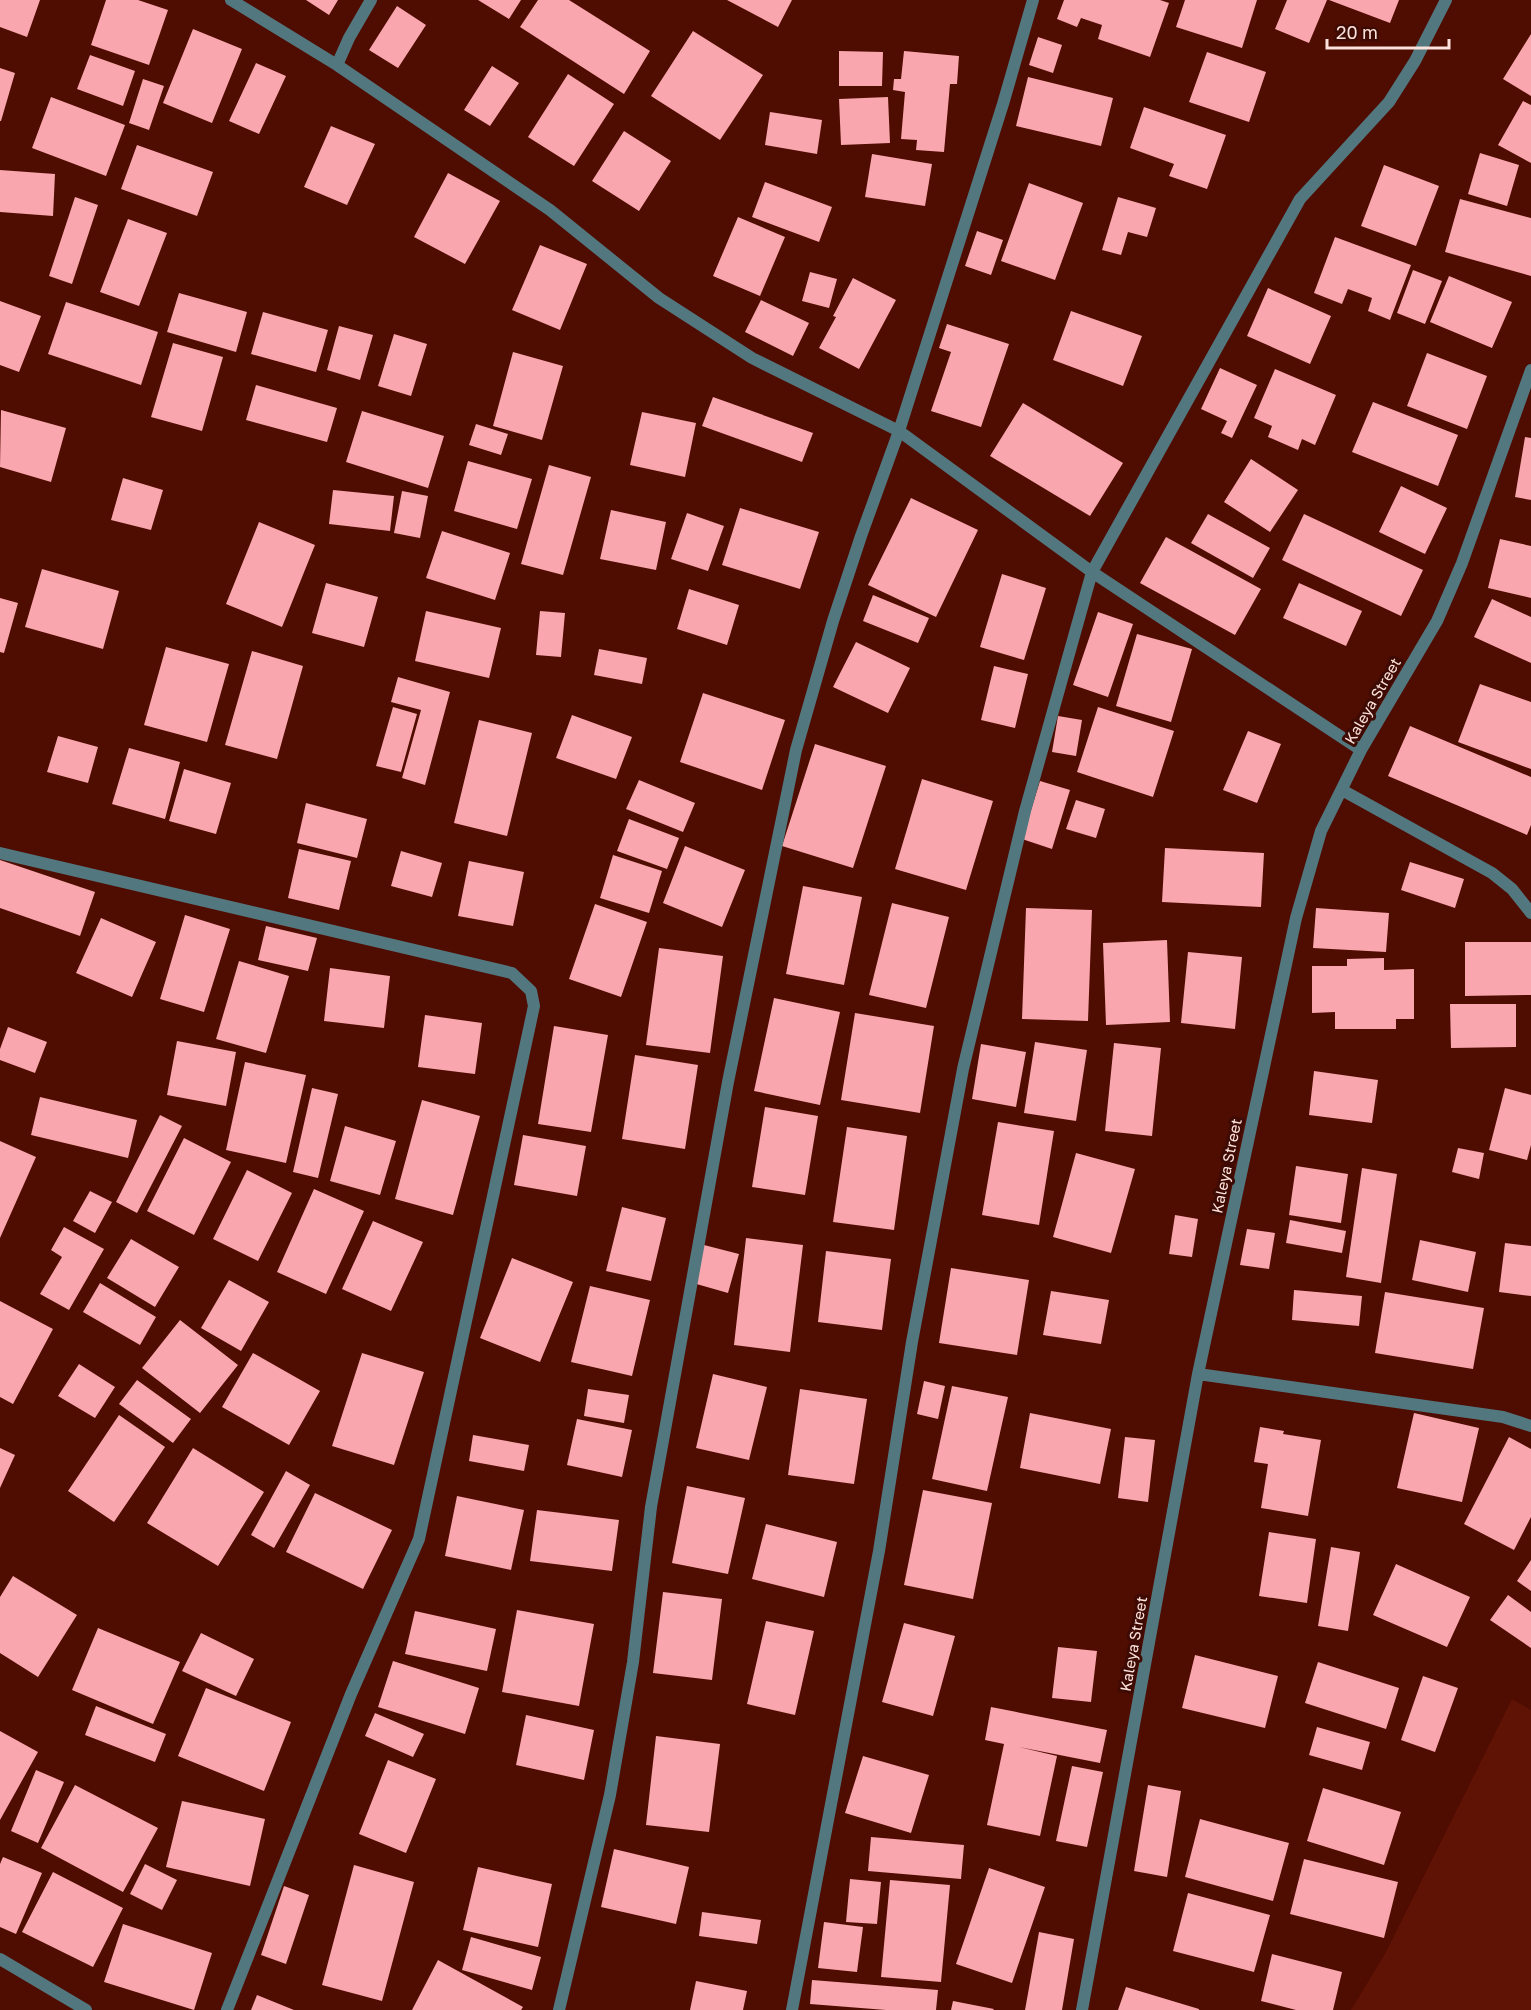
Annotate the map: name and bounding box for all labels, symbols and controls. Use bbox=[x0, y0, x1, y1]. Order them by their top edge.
scale bar bbox=[1327, 12, 1448, 50]
text: 20 m bbox=[1336, 21, 1378, 43]
street label: Kaleya Street bbox=[1340, 654, 1404, 747]
street label: Kaleya Street bbox=[1207, 1117, 1245, 1215]
street label: Kaleya Street bbox=[1116, 1595, 1150, 1693]

